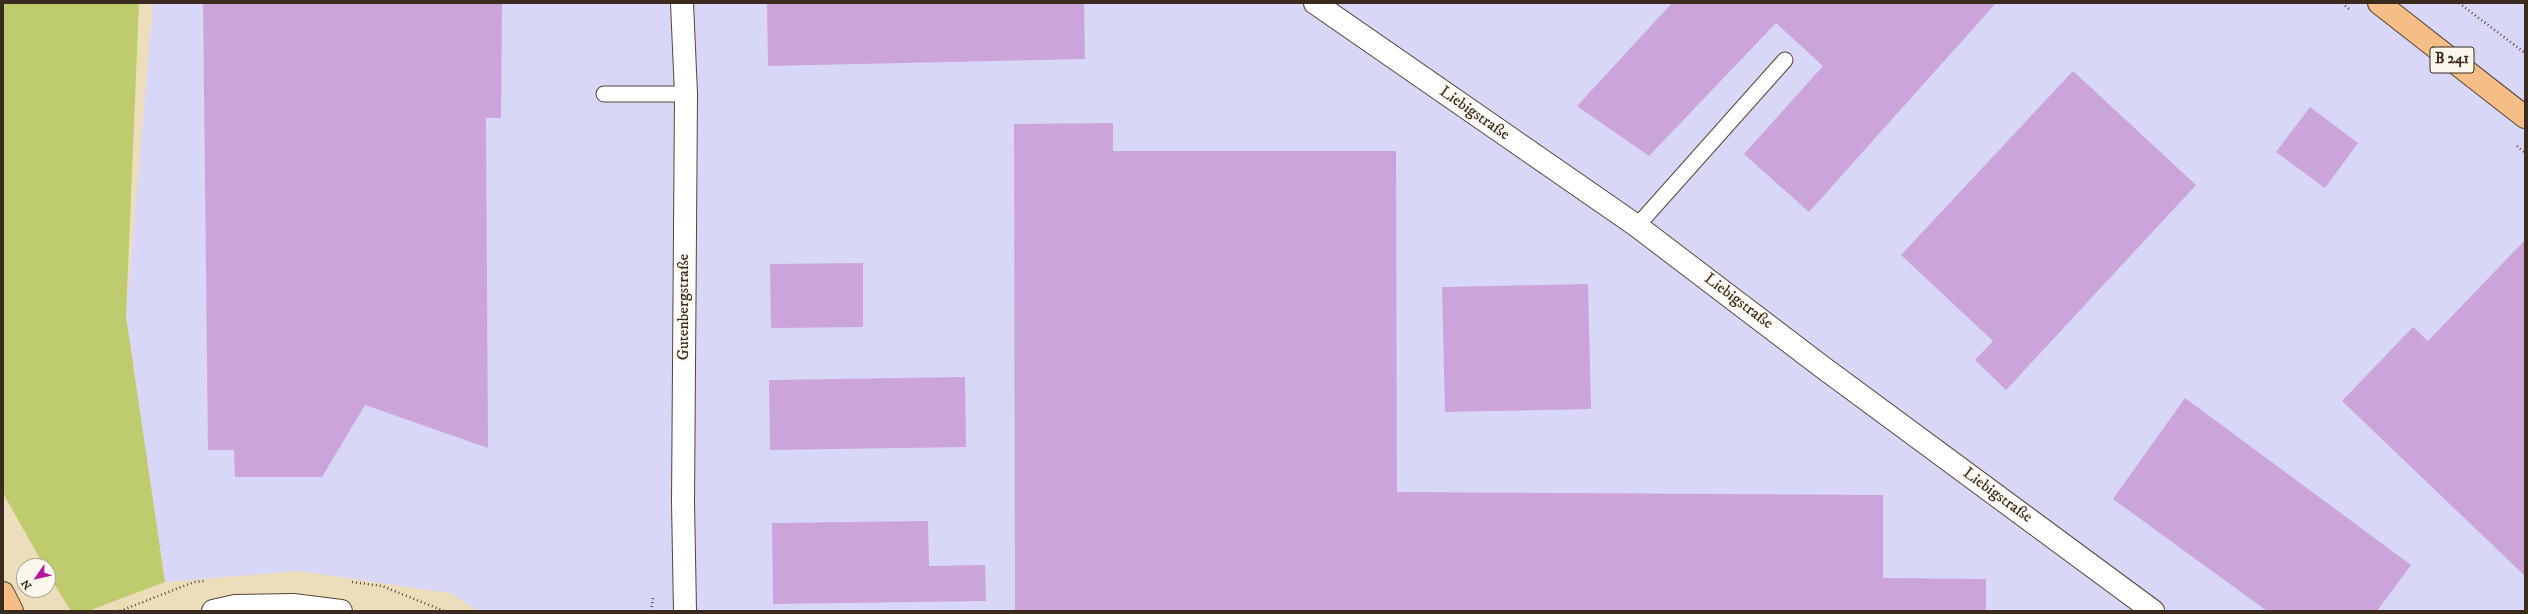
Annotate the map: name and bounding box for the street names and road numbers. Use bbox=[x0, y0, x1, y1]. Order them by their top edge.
road number: B 241 bbox=[2430, 47, 2474, 73]
street label: Liebigstraße bbox=[1435, 83, 1513, 145]
street label: Gutenbergstraße bbox=[675, 254, 695, 360]
street label: Liebigstraße bbox=[1700, 270, 1776, 334]
street label: Liebigstraße bbox=[1959, 464, 2035, 528]

